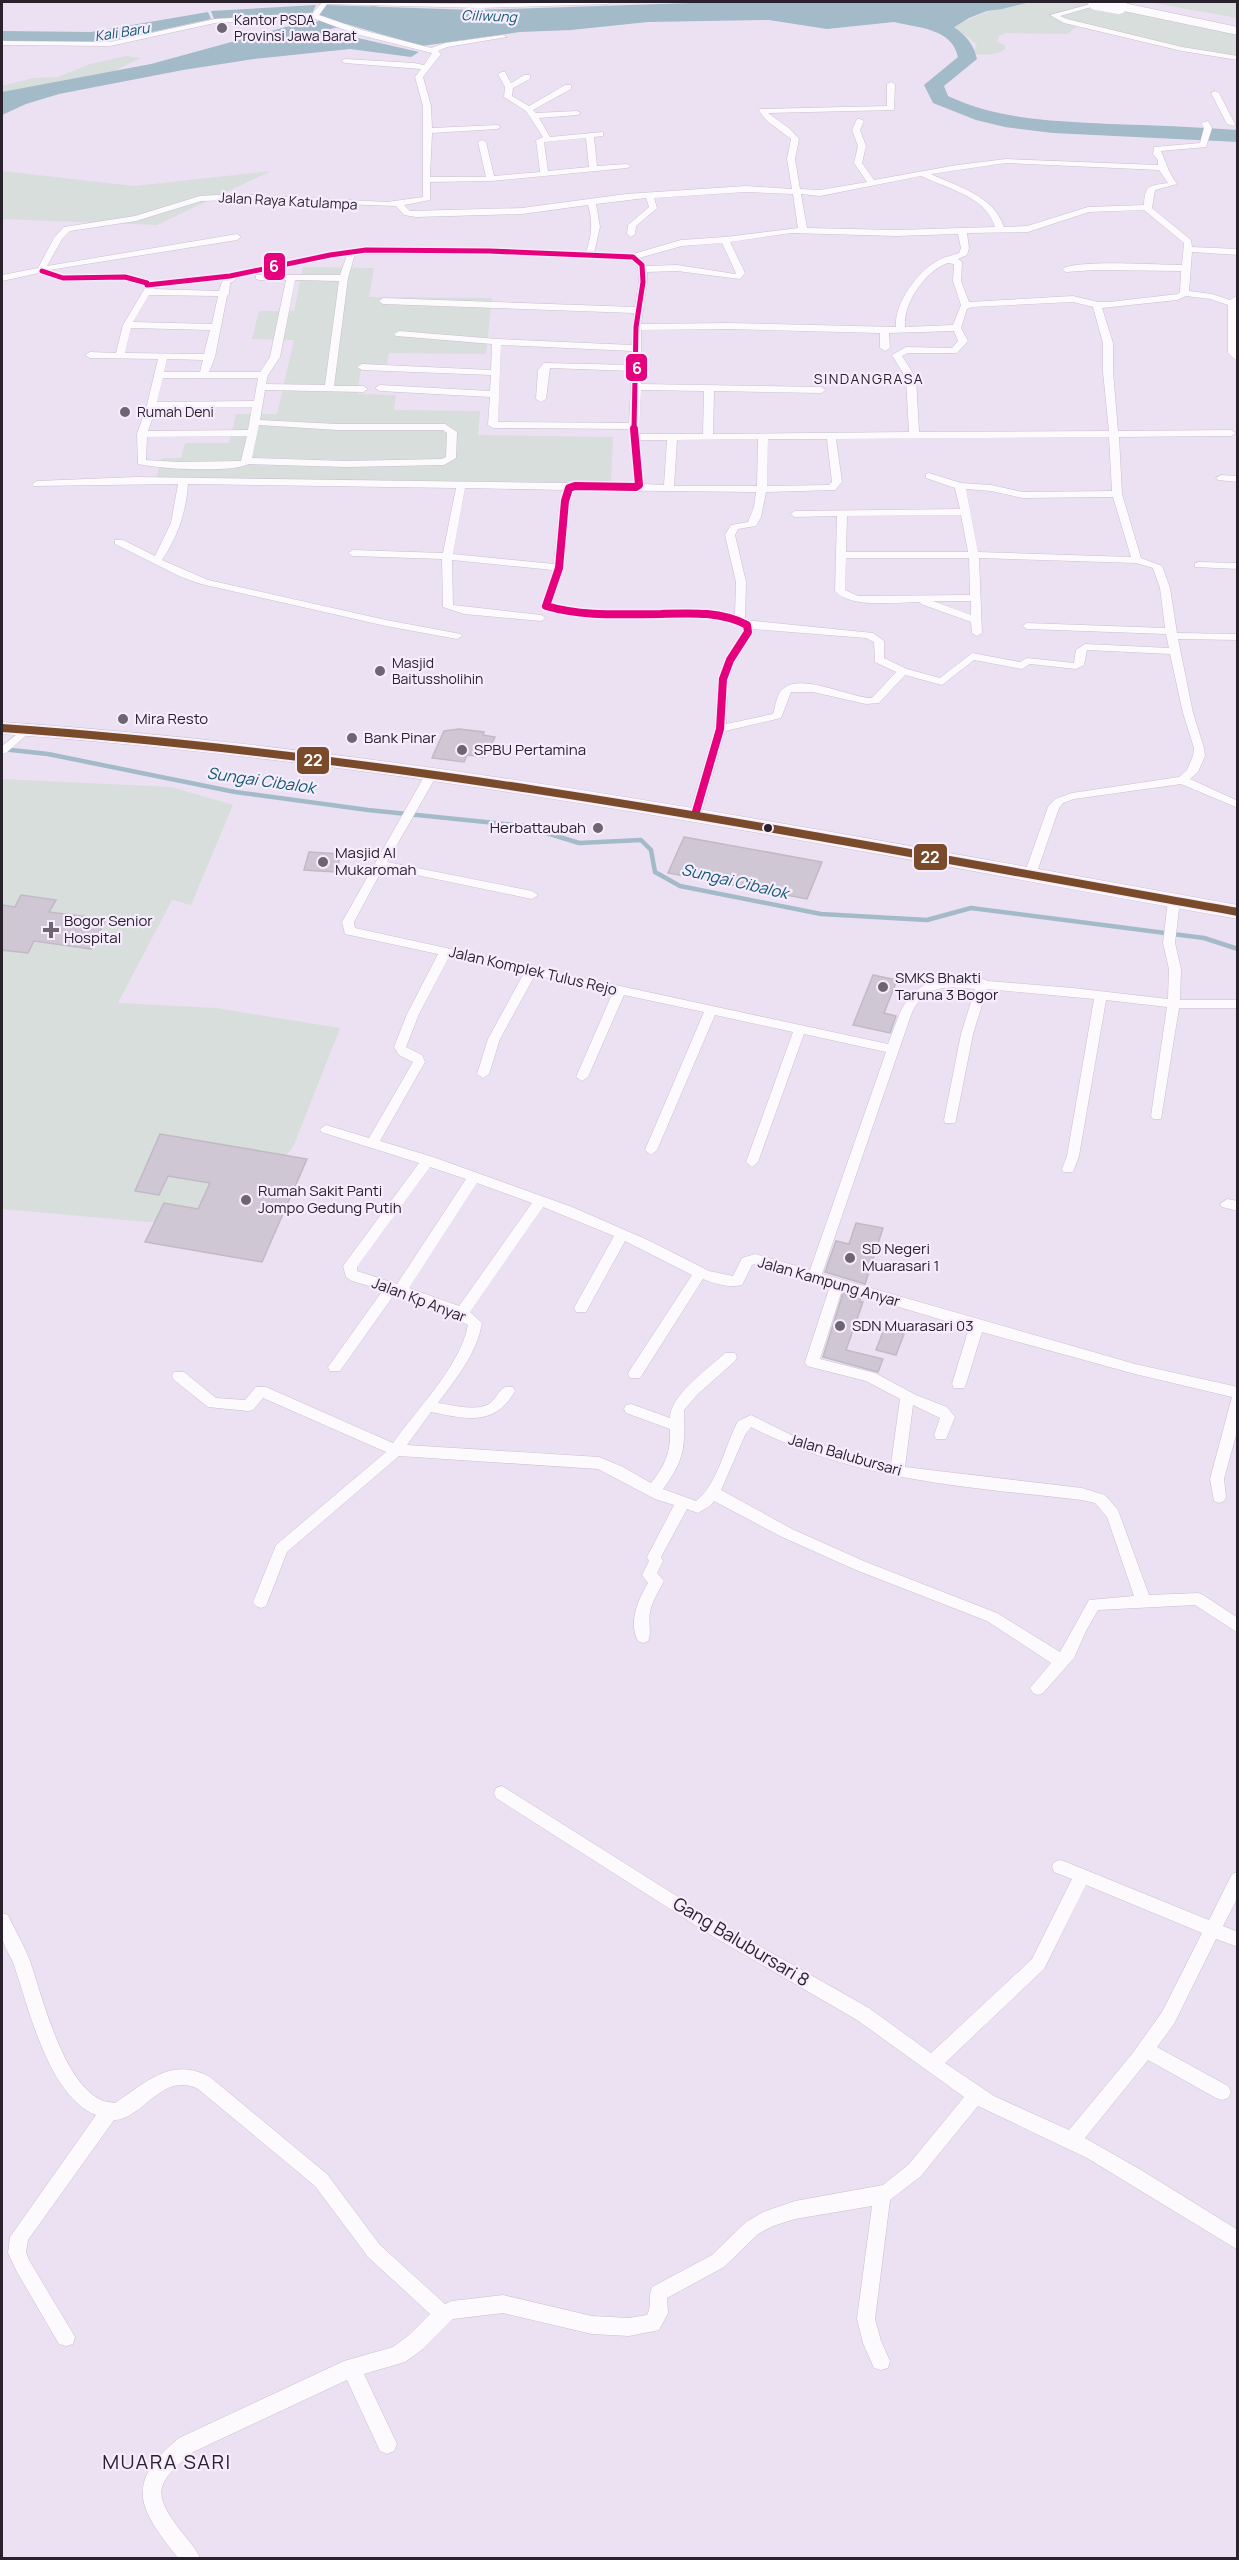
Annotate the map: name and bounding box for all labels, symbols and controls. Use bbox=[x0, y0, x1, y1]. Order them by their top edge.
water label: Ciliwung bbox=[461, 5, 519, 26]
place label: Kantor PSDA Provinsi Jawa Barat bbox=[234, 10, 357, 45]
water label: Kali Baru bbox=[93, 18, 152, 45]
marker: Kantor PSDA Provinsi Jawa Barat bbox=[215, 21, 229, 35]
street label: Jalan Raya Katulampa bbox=[218, 187, 358, 214]
line badge: 6 bbox=[263, 252, 286, 281]
text: 6 bbox=[269, 255, 279, 277]
line badge: 6 bbox=[625, 353, 648, 382]
text: 6 bbox=[632, 357, 642, 379]
district label: SINDANGRASA bbox=[814, 369, 924, 388]
place label: Rumah Deni bbox=[137, 402, 214, 421]
marker: Rumah Deni bbox=[118, 405, 132, 419]
place label: Masjid Baitussholihin bbox=[392, 653, 483, 688]
marker: Masjid Baitussholihin bbox=[373, 664, 387, 678]
place label: Mira Resto bbox=[135, 708, 208, 729]
marker: Mira Resto bbox=[116, 712, 130, 726]
place label: Bank Pinar bbox=[364, 727, 437, 748]
marker: Bank Pinar bbox=[345, 731, 359, 745]
place label: SPBU Pertamina bbox=[474, 739, 586, 760]
marker: SPBU Pertamina bbox=[455, 743, 469, 757]
line badge: 22 bbox=[296, 746, 330, 775]
text: 22 bbox=[303, 749, 323, 771]
water label: Sungai Cibalok bbox=[206, 762, 318, 799]
place label: Herbattaubah bbox=[490, 817, 586, 838]
marker: Herbattaubah bbox=[591, 821, 605, 835]
unlabelled marker bbox=[762, 822, 774, 834]
place label: Masjid Al Mukaromah bbox=[335, 842, 416, 880]
line badge: 22 bbox=[913, 843, 948, 871]
text: 22 bbox=[920, 846, 940, 868]
marker: Masjid Al Mukaromah bbox=[316, 855, 330, 869]
water label: Sungai Cibalok bbox=[679, 858, 793, 904]
place label: Bogor Senior Hospital bbox=[64, 910, 153, 948]
marker: Bogor Senior Hospital bbox=[42, 921, 60, 939]
street label: Jalan Komplek Tulus Rejo bbox=[447, 941, 619, 1000]
place label: SMKS Bhakti Taruna 3 Bogor bbox=[895, 967, 999, 1005]
marker: SMKS Bhakti Taruna 3 Bogor bbox=[876, 980, 890, 994]
place label: Rumah Sakit Panti Jompo Gedung Putih bbox=[258, 1180, 402, 1218]
marker: Rumah Sakit Panti Jompo Gedung Putih bbox=[239, 1193, 253, 1207]
place label: SD Negeri Muarasari 1 bbox=[862, 1238, 939, 1276]
street label: Jalan Kampung Anyar bbox=[756, 1251, 903, 1312]
marker: SD Negeri Muarasari 1 bbox=[843, 1251, 857, 1265]
street label: Jalan Kp Anyar bbox=[369, 1272, 470, 1327]
place label: SDN Muarasari 03 bbox=[852, 1315, 973, 1336]
marker: SDN Muarasari 03 bbox=[833, 1319, 847, 1333]
street label: Jalan Balubursari bbox=[786, 1428, 904, 1481]
street label: Gang Balubursari 8 bbox=[669, 1891, 814, 1991]
district label: MUARA SARI bbox=[102, 2448, 232, 2475]

